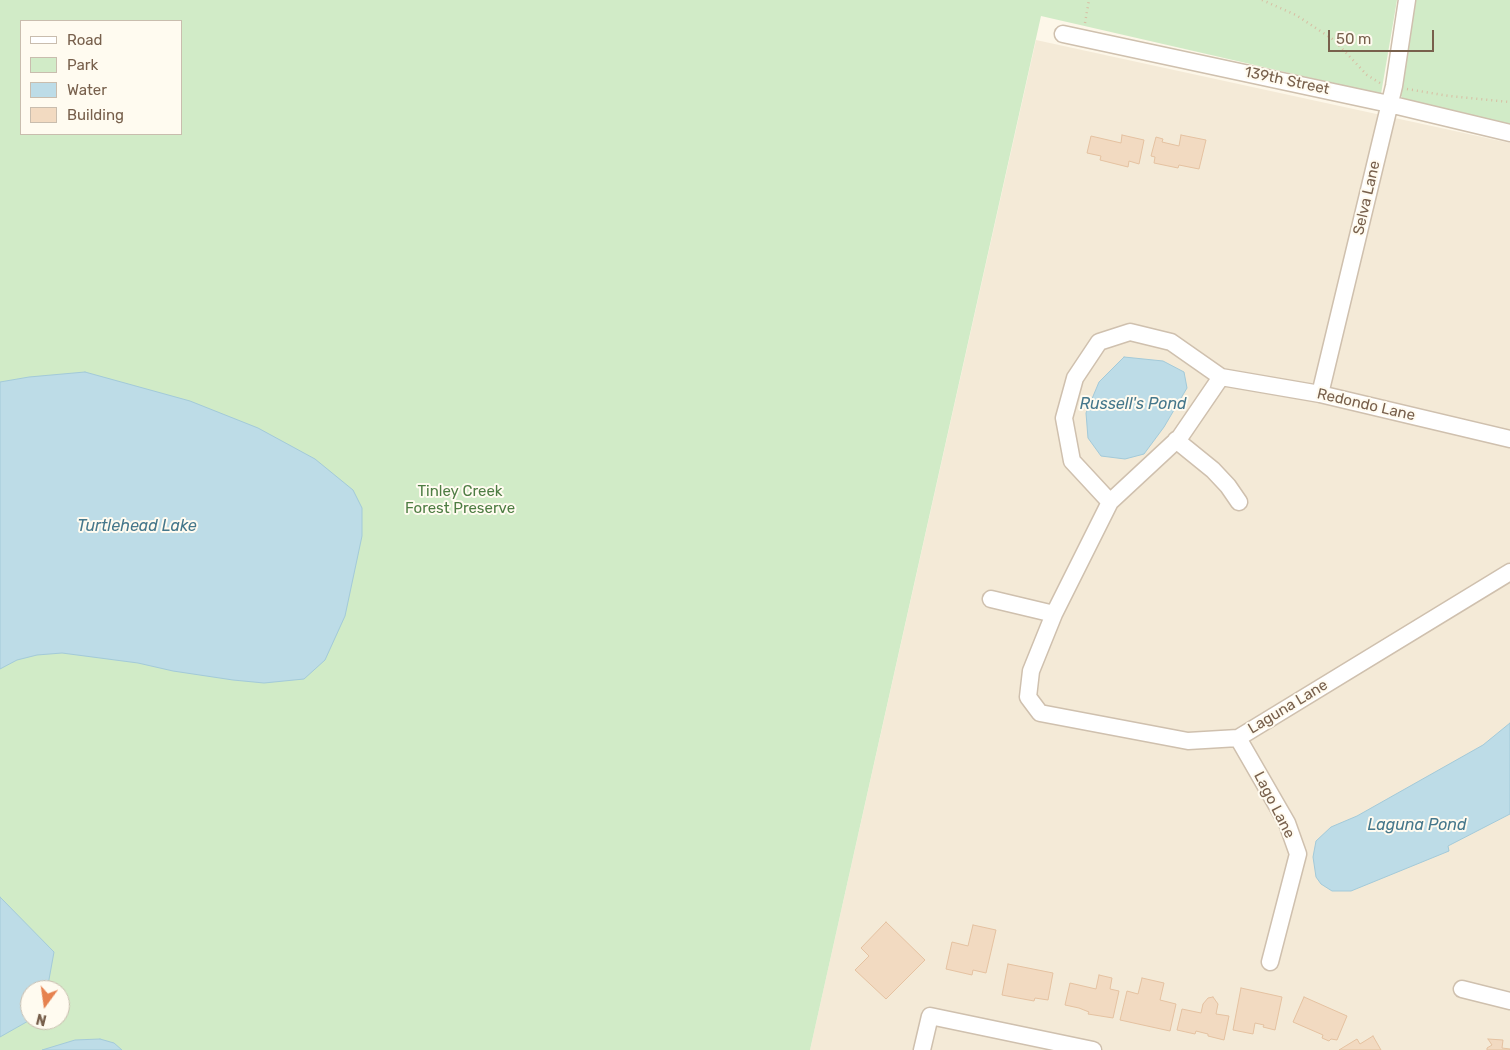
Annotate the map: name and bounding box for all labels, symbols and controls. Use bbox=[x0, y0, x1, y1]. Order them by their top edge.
legend bbox=[20, 20, 182, 135]
scale bar bbox=[1330, 20, 1436, 52]
text: 50 m bbox=[1336, 30, 1371, 48]
text: Road bbox=[67, 31, 103, 49]
text: Park bbox=[67, 56, 98, 74]
street label: 139th Street bbox=[1243, 63, 1331, 99]
text: Water bbox=[67, 81, 107, 99]
text: Building bbox=[67, 106, 124, 124]
street label: Selva Lane bbox=[1350, 159, 1384, 237]
street label: Redondo Lane bbox=[1315, 385, 1417, 425]
water label: Russell's Pond bbox=[1079, 394, 1187, 414]
park label: Tinley Creek Forest Preserve bbox=[405, 483, 515, 518]
water label: Turtlehead Lake bbox=[77, 516, 197, 536]
street label: Laguna Lane bbox=[1245, 676, 1331, 738]
street label: Lago Lane bbox=[1250, 769, 1298, 841]
water label: Laguna Pond bbox=[1367, 815, 1467, 835]
north arrow bbox=[20, 980, 70, 1030]
text: N bbox=[35, 1010, 48, 1029]

